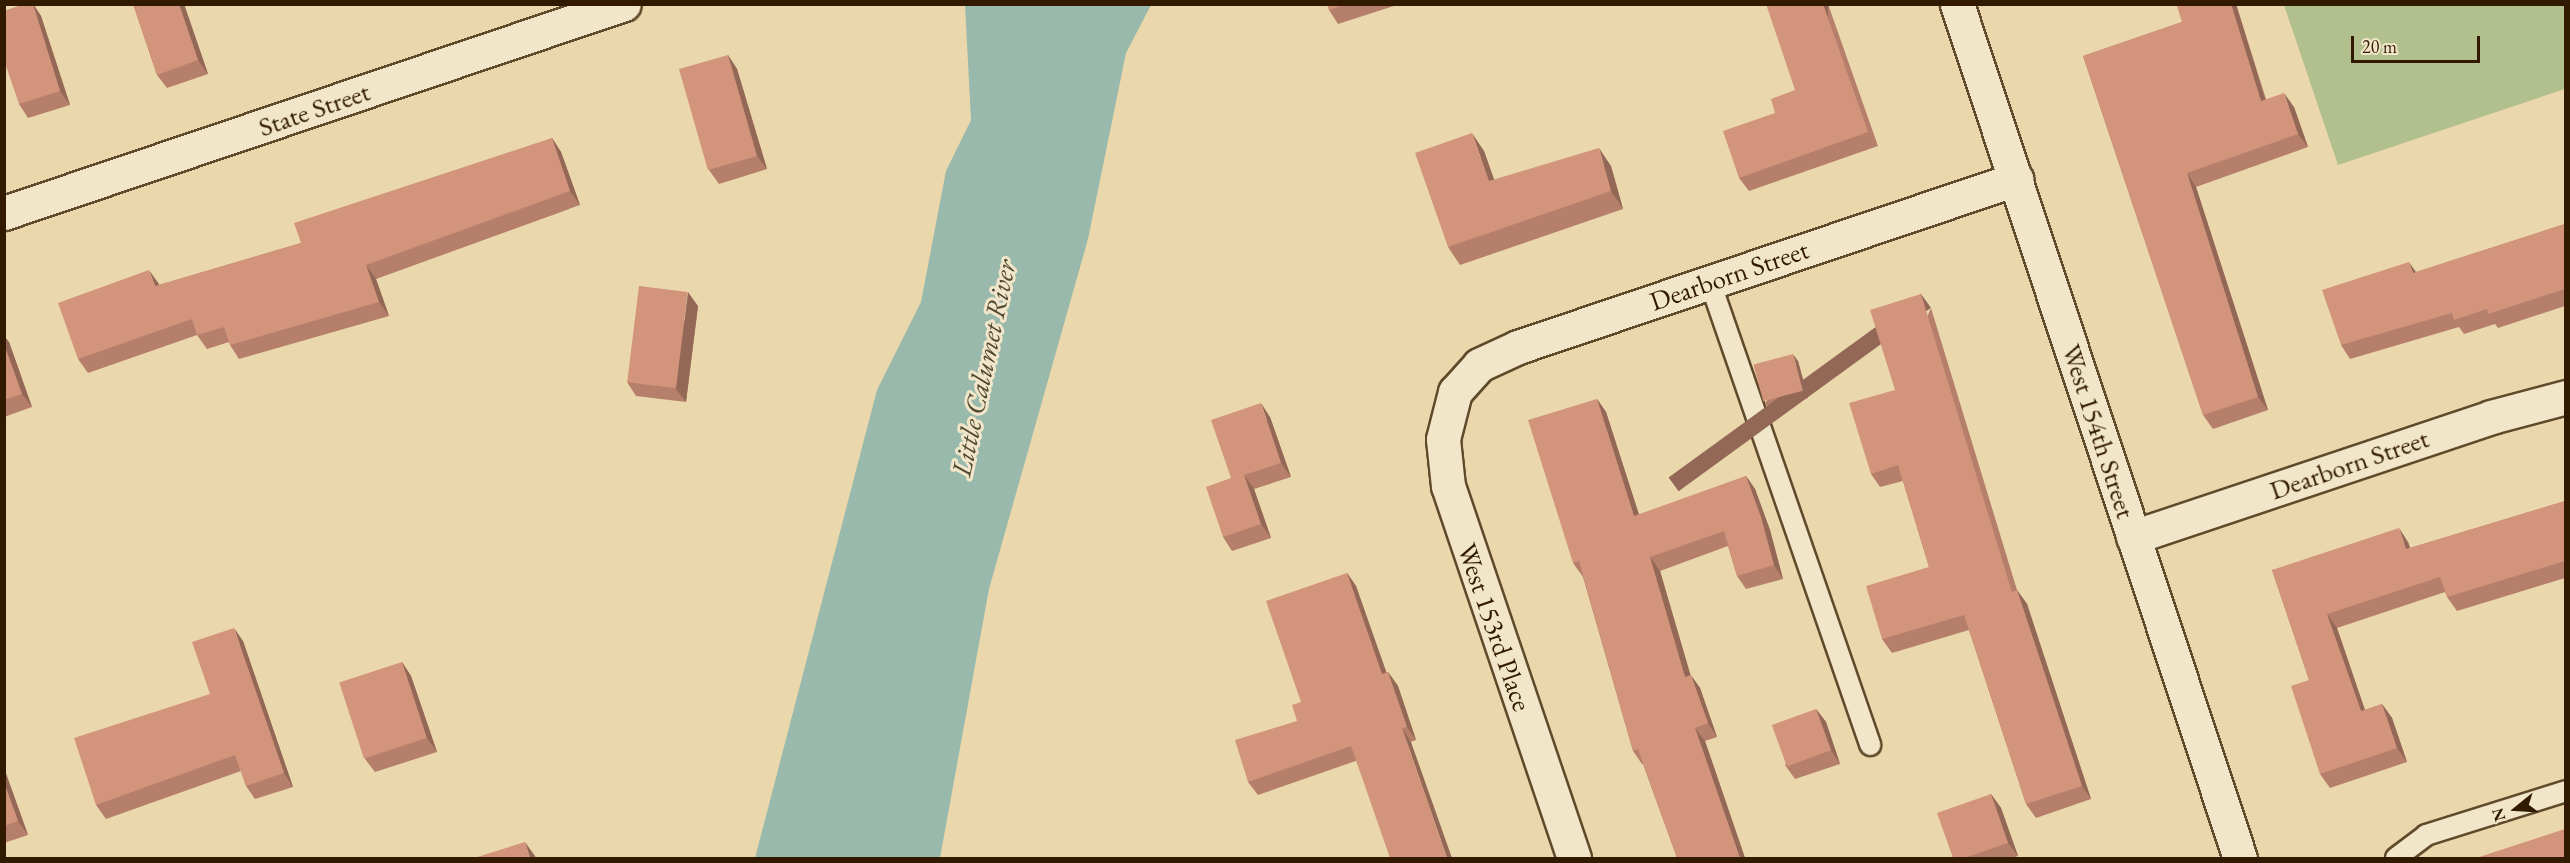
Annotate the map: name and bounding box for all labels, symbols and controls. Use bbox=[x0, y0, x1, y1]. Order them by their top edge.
scale bar bbox=[2354, 24, 2483, 62]
text: 20 m bbox=[2362, 35, 2397, 58]
street label: State Street bbox=[254, 75, 374, 143]
street label: Dearborn Street bbox=[1645, 233, 1813, 317]
water label: Little Calumet River bbox=[944, 257, 1022, 479]
street label: West 154th Street bbox=[2056, 340, 2142, 522]
street label: Dearborn Street bbox=[2265, 422, 2433, 506]
street label: West 153rd Place bbox=[1451, 539, 1539, 715]
north arrow bbox=[2486, 779, 2546, 839]
text: N bbox=[2486, 805, 2510, 824]

